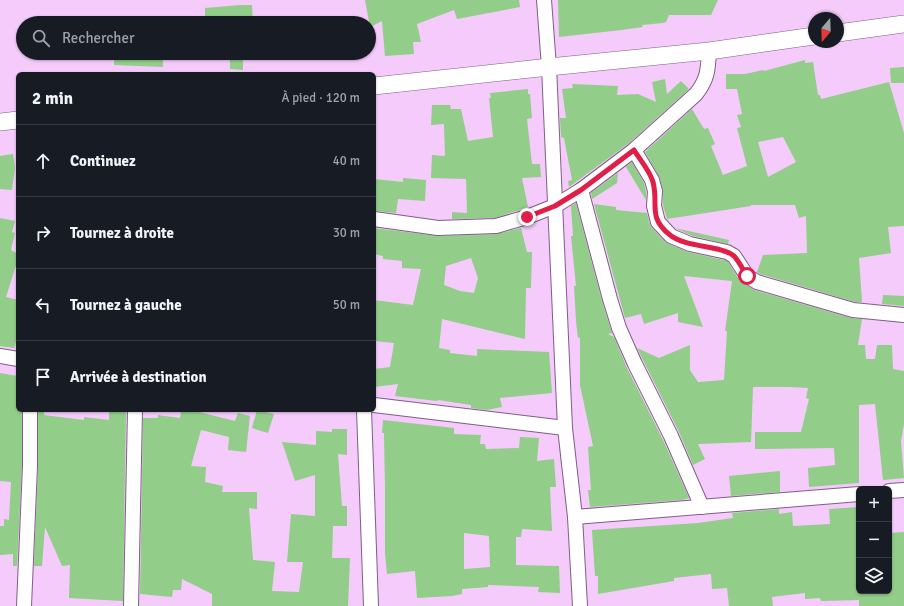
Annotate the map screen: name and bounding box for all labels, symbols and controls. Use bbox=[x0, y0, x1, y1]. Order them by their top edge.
north arrow bbox=[808, 12, 844, 48]
search box bbox=[16, 16, 376, 60]
icon: search bbox=[30, 27, 52, 49]
text: Rechercher bbox=[62, 29, 135, 47]
text: 2 min bbox=[32, 88, 73, 109]
text: À pied · 120 m bbox=[281, 90, 360, 106]
icon: ahead bbox=[32, 150, 54, 172]
text: Continuez bbox=[70, 152, 136, 170]
text: 40 m bbox=[333, 153, 360, 169]
route end bbox=[518, 208, 536, 226]
icon: right bbox=[32, 222, 54, 244]
text: Tournez à droite bbox=[70, 224, 174, 242]
text: 30 m bbox=[333, 225, 360, 241]
route start bbox=[738, 267, 756, 285]
icon: left bbox=[32, 294, 54, 316]
text: Tournez à gauche bbox=[70, 296, 182, 314]
text: 50 m bbox=[333, 297, 360, 313]
icon: arrive bbox=[32, 366, 54, 388]
text: Arrivée à destination bbox=[70, 368, 207, 386]
map controls bbox=[856, 486, 892, 594]
button: + bbox=[856, 486, 892, 522]
button: − bbox=[856, 522, 892, 558]
button: layers bbox=[856, 558, 892, 594]

